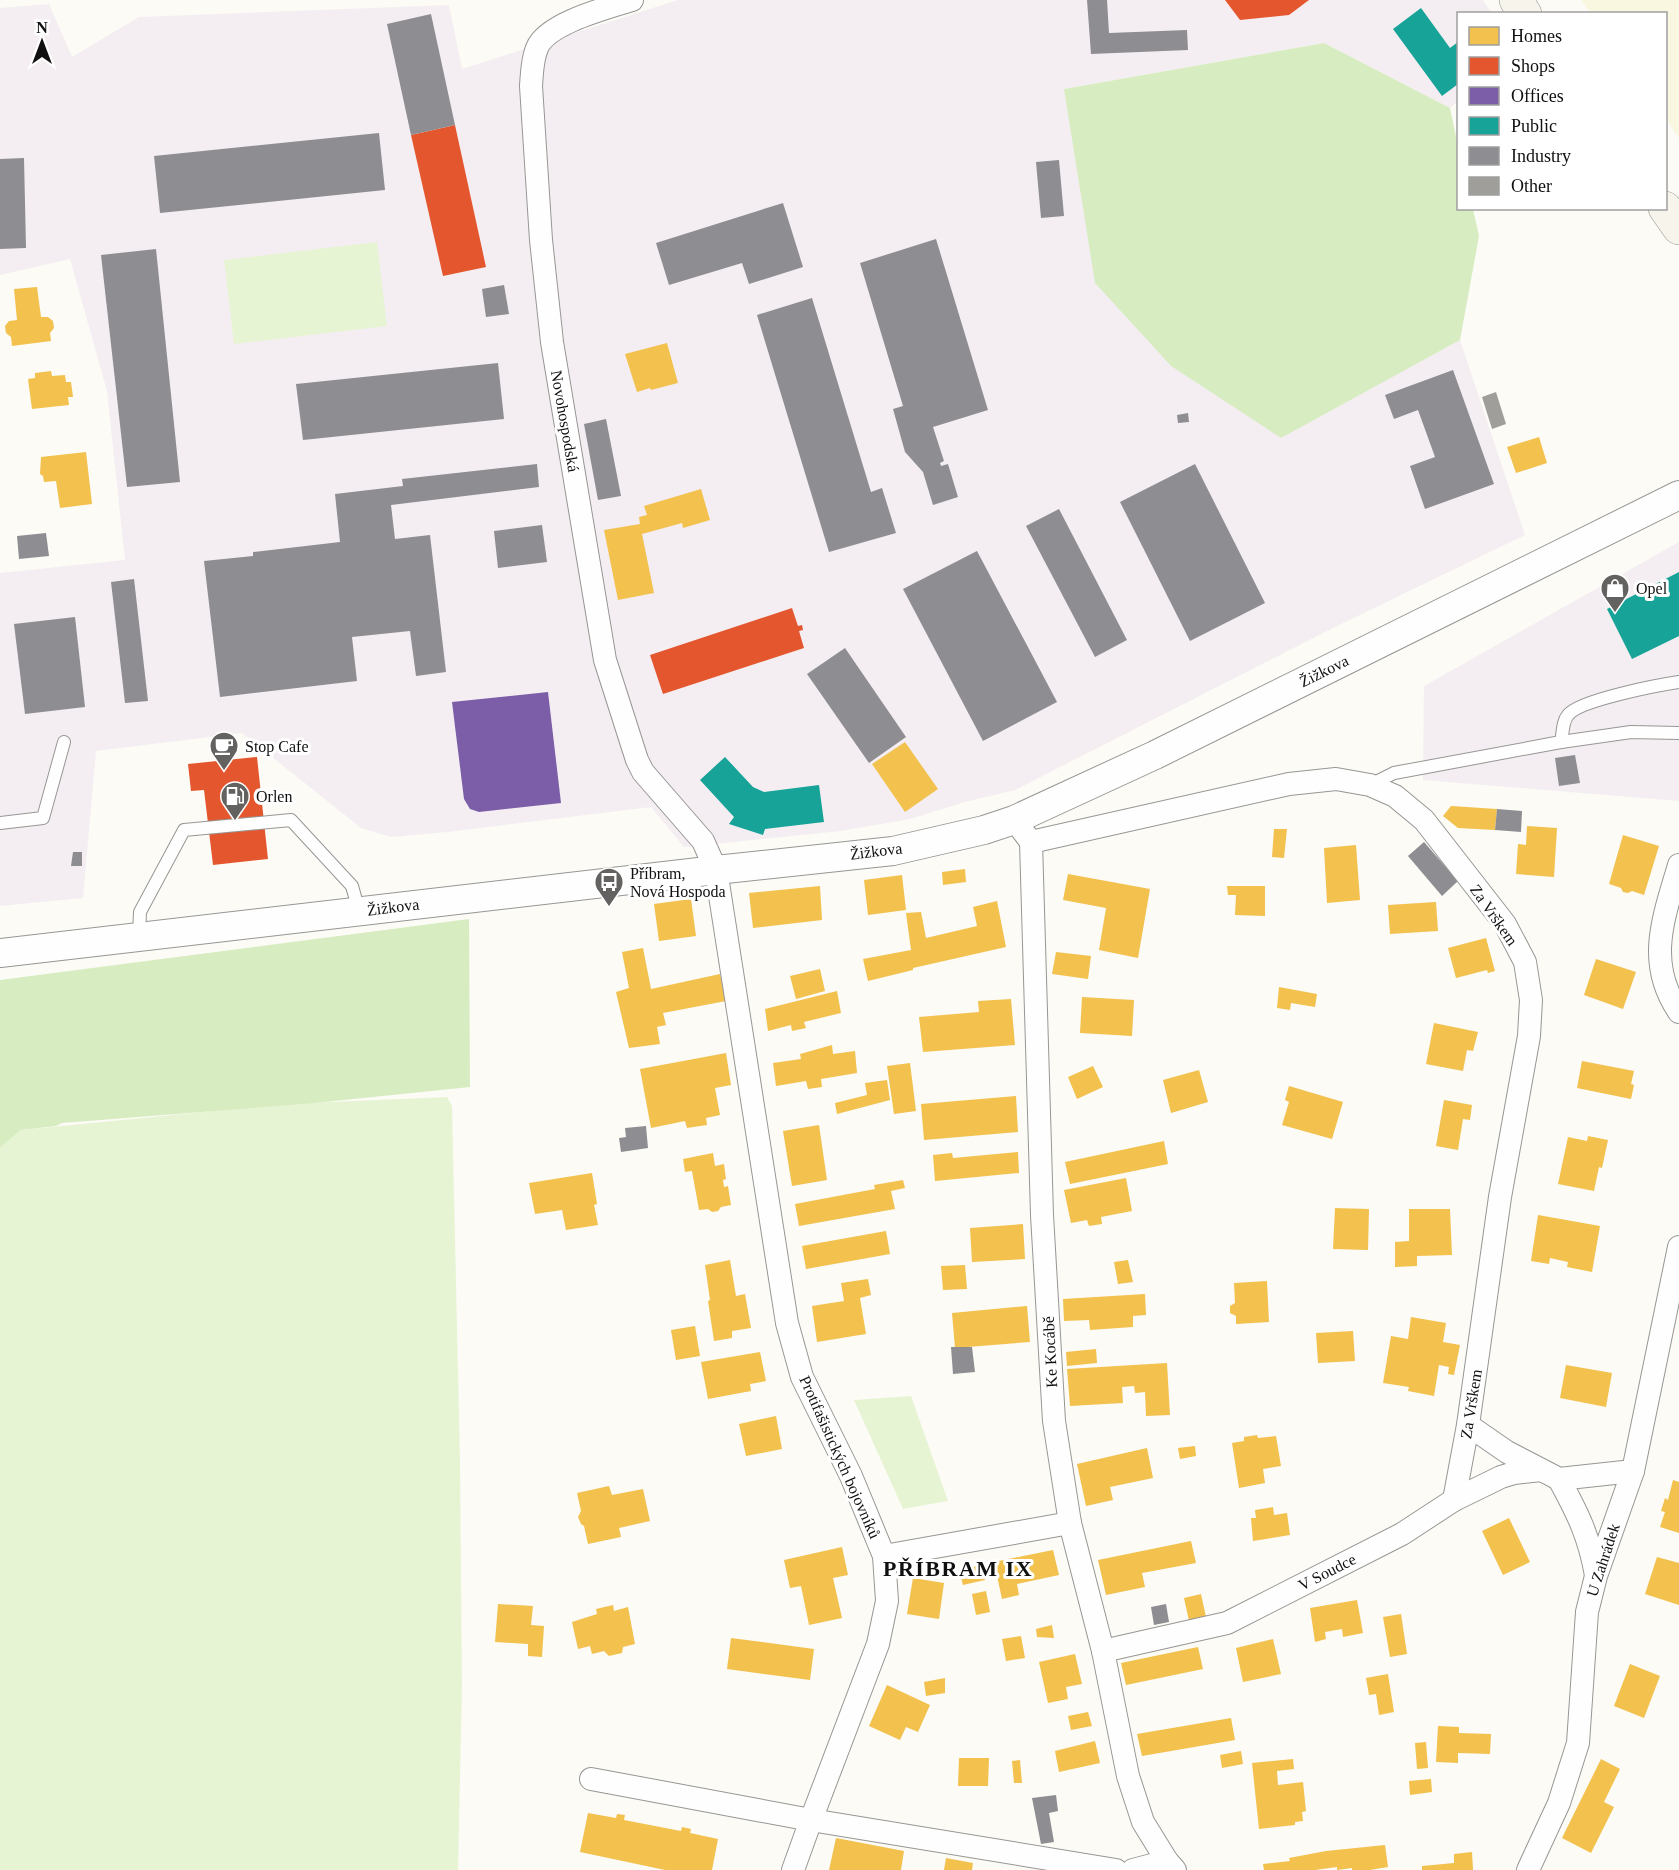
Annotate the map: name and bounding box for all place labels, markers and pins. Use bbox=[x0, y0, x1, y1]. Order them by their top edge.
shop icon: Opel bbox=[1599, 572, 1631, 614]
place label: Opel bbox=[1636, 580, 1668, 598]
cafe icon: Stop Cafe bbox=[208, 730, 240, 772]
place label: Stop Cafe bbox=[245, 738, 309, 756]
fuel station icon: Orlen bbox=[219, 780, 251, 822]
place label: Orlen bbox=[256, 788, 292, 805]
place label: Příbram, Nová Hospoda bbox=[630, 865, 726, 901]
bus stop icon: Příbram, Nová Hospoda bbox=[593, 866, 625, 908]

